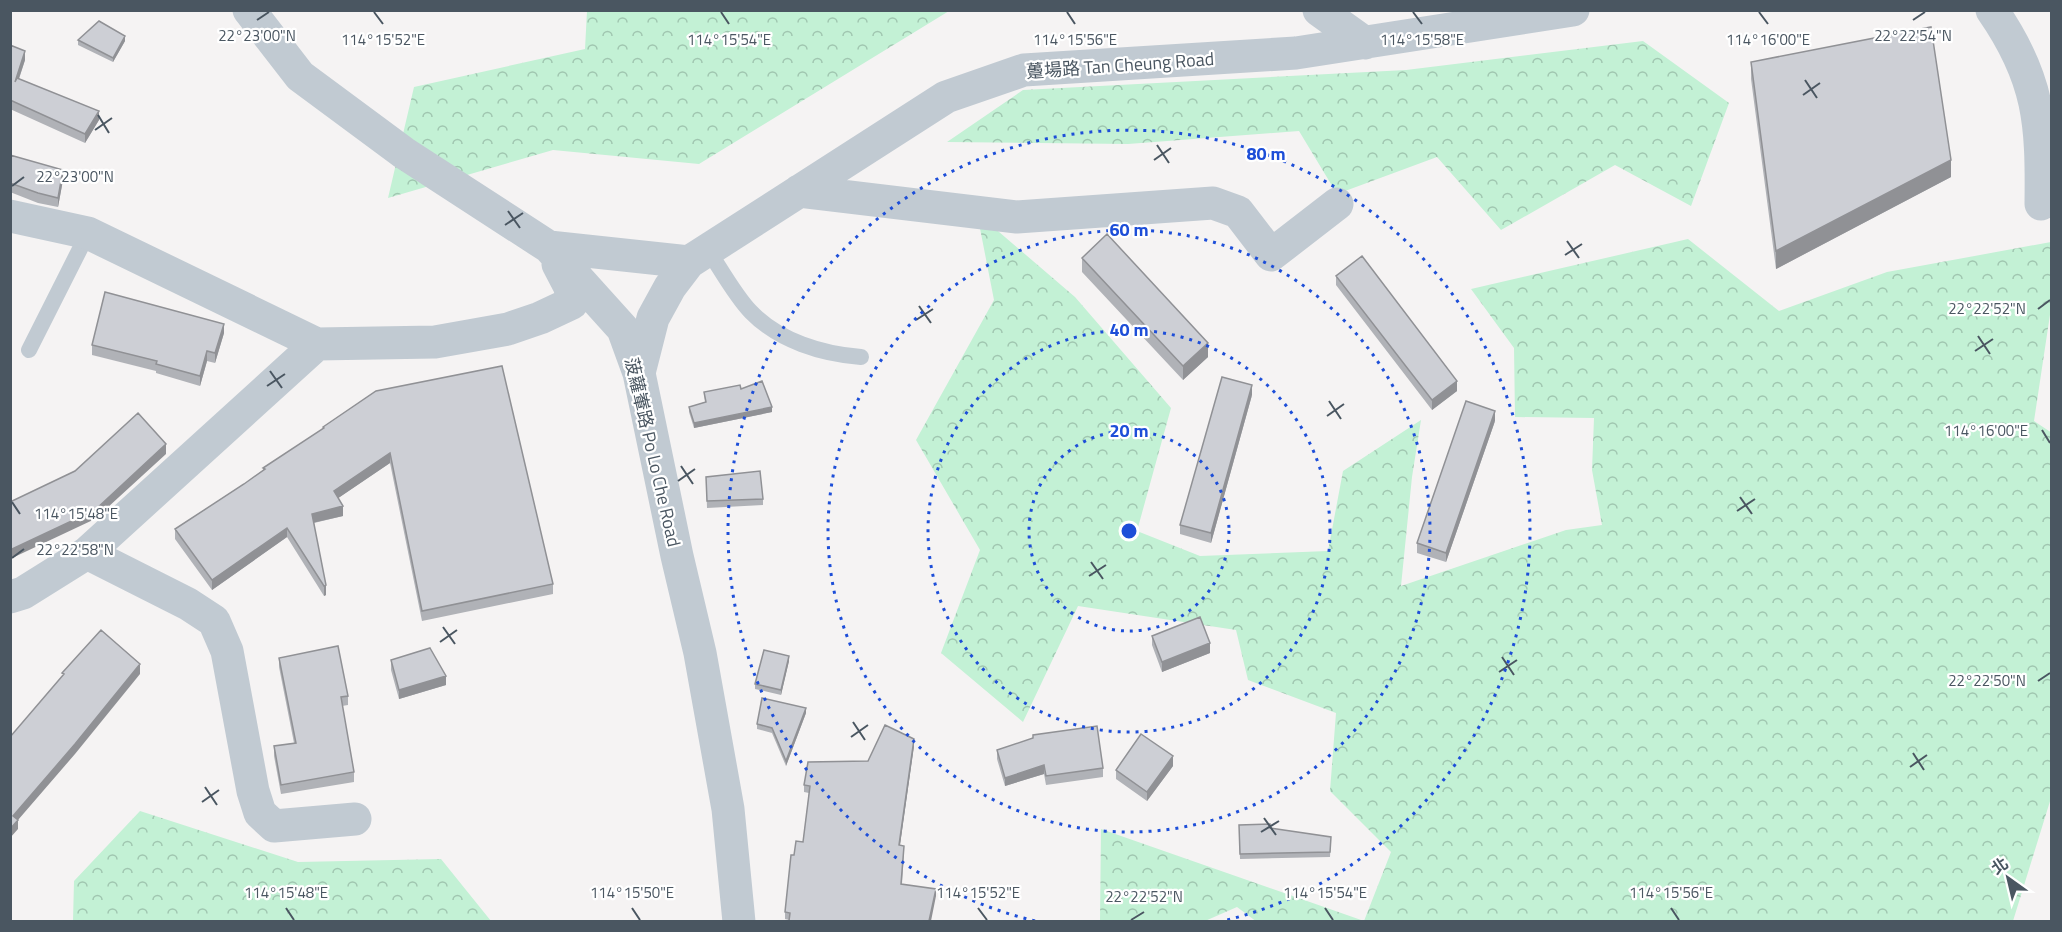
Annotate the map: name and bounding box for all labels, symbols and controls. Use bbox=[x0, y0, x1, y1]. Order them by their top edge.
text: 22°23'00"N bbox=[218, 24, 296, 47]
text: 22°22'54"N bbox=[1874, 24, 1952, 47]
text: 114°15'52"E bbox=[341, 28, 425, 51]
text: 114°15'54"E bbox=[687, 28, 771, 51]
text: 114°15'56"E bbox=[1033, 28, 1117, 51]
text: 114°15'58"E bbox=[1380, 28, 1464, 51]
text: 114°16'00"E bbox=[1726, 28, 1810, 51]
street label: 躉場路 Tan Cheung Road bbox=[1025, 45, 1215, 85]
text: 80 m bbox=[1246, 140, 1286, 167]
text: 22°23'00"N bbox=[36, 165, 114, 188]
text: 60 m bbox=[1109, 216, 1149, 243]
text: 22°22'52"N bbox=[1948, 297, 2026, 320]
text: 40 m bbox=[1109, 316, 1149, 343]
street label: 菠蘿輋路 Po Lo Che Road bbox=[618, 355, 688, 549]
text: 20 m bbox=[1109, 417, 1149, 444]
text: 114°16'00"E bbox=[1944, 419, 2028, 442]
text: 114°15'48"E bbox=[34, 502, 118, 525]
centre of rings bbox=[1119, 521, 1139, 541]
text: 22°22'58"N bbox=[36, 538, 114, 561]
text: 22°22'50"N bbox=[1948, 669, 2026, 692]
north arrow bbox=[1978, 848, 2038, 908]
text: 北 bbox=[1986, 851, 2013, 880]
text: 114°15'48"E bbox=[244, 881, 328, 904]
text: 114°15'50"E bbox=[590, 881, 674, 904]
text: 114°15'52"E bbox=[936, 881, 1020, 904]
text: 114°15'54"E bbox=[1283, 881, 1367, 904]
text: 114°15'56"E bbox=[1629, 881, 1713, 904]
text: 22°22'52"N bbox=[1105, 885, 1183, 908]

